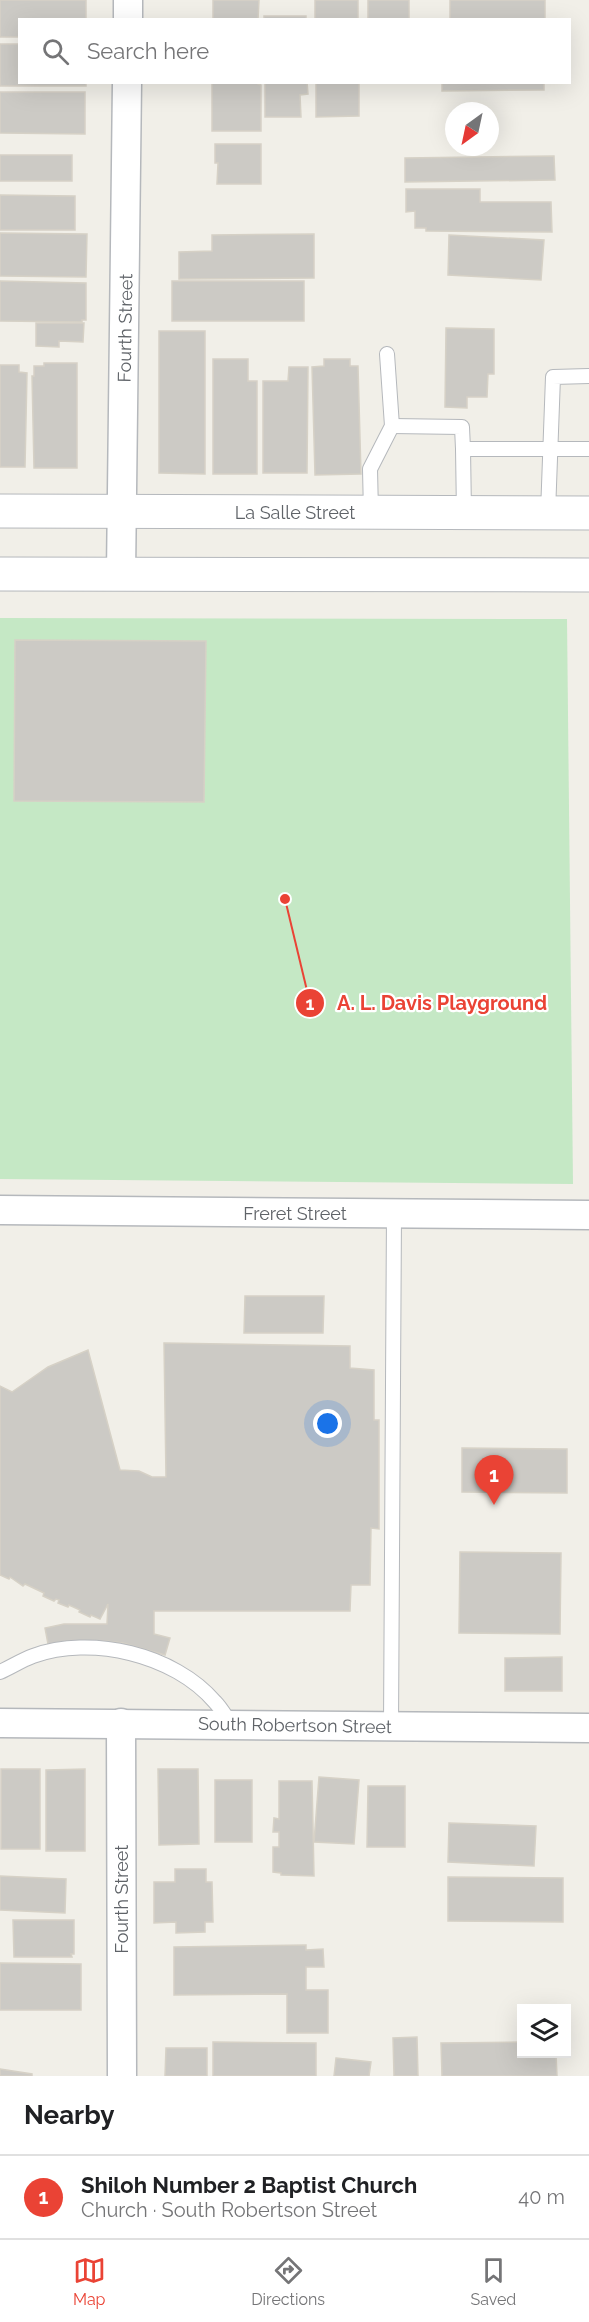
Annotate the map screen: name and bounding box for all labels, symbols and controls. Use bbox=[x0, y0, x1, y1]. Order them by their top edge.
search box bbox=[18, 18, 571, 84]
icon: search bbox=[39, 35, 72, 68]
text: Search here bbox=[87, 38, 209, 64]
north arrow bbox=[445, 102, 499, 156]
street label: Fourth Street bbox=[114, 273, 136, 383]
street label: La Salle Street bbox=[235, 502, 355, 523]
callout: A. L. Davis Playground bbox=[295, 984, 559, 1022]
text: A. L. Davis Playground bbox=[337, 991, 547, 1015]
text: 1 bbox=[306, 993, 315, 1014]
street label: Freret Street bbox=[243, 1203, 347, 1224]
your location bbox=[313, 1409, 342, 1438]
pin: 1 bbox=[474, 1456, 514, 1505]
street label: South Robertson Street bbox=[198, 1713, 392, 1737]
street label: Fourth Street bbox=[111, 1845, 132, 1953]
map controls bbox=[517, 2004, 571, 2058]
button: layers bbox=[517, 2004, 571, 2058]
text: Nearby bbox=[24, 2100, 114, 2130]
text: Shiloh Number 2 Baptist Church bbox=[81, 2172, 417, 2198]
text: 1 bbox=[39, 2185, 48, 2209]
text: 40 m bbox=[518, 2185, 565, 2209]
text: Church · South Robertson Street bbox=[81, 2198, 377, 2222]
tab: Map bbox=[73, 2254, 106, 2309]
tab: Directions bbox=[251, 2254, 325, 2309]
tab: Saved bbox=[470, 2254, 516, 2309]

